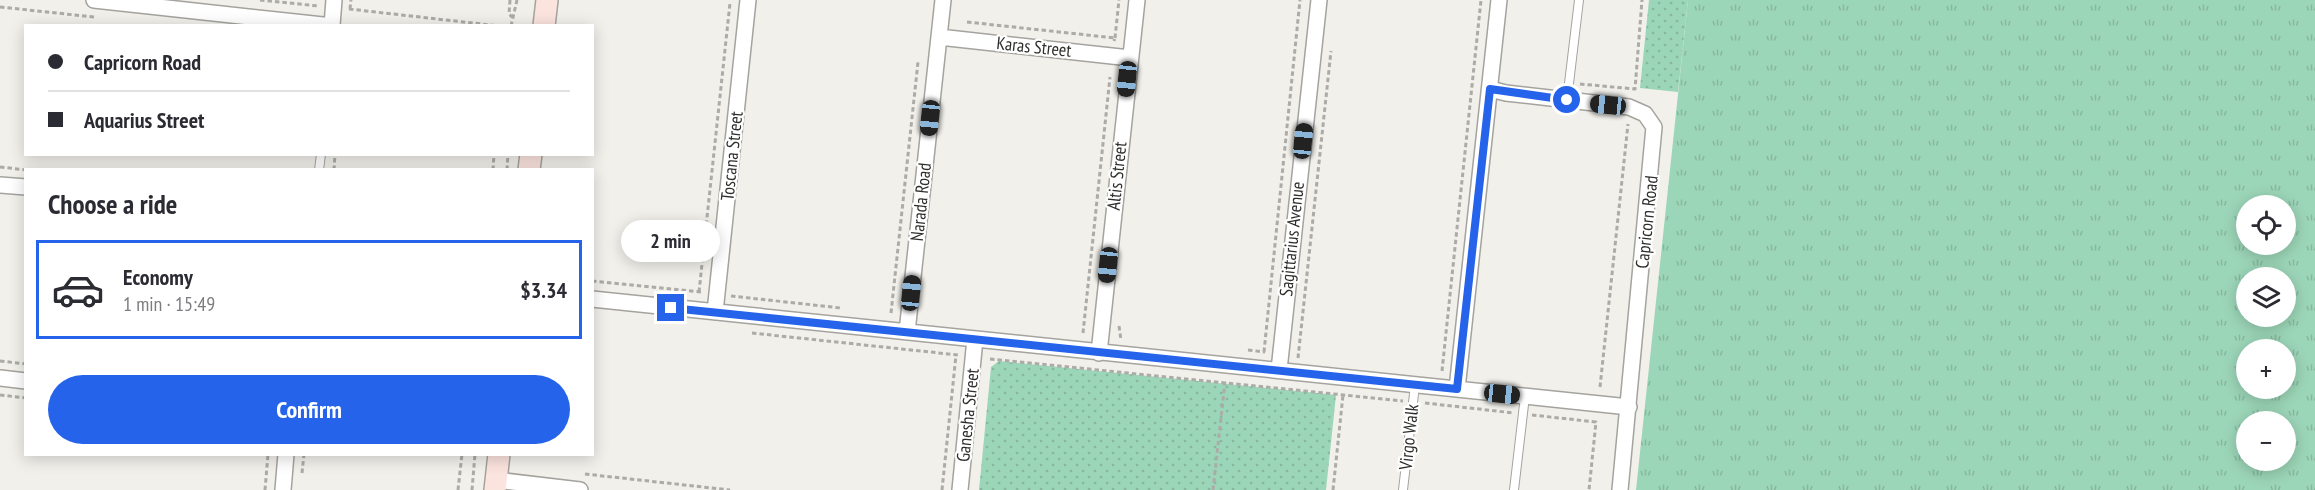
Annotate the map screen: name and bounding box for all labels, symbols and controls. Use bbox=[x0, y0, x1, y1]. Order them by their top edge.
street label: Karas Street bbox=[996, 31, 1073, 62]
text: Capricorn Road bbox=[84, 48, 201, 76]
car bbox=[1116, 60, 1138, 98]
route start bbox=[1553, 86, 1580, 113]
car bbox=[1589, 94, 1627, 116]
car bbox=[919, 99, 941, 137]
text: Aquarius Street bbox=[84, 106, 204, 134]
street label: Toscana Street bbox=[715, 110, 748, 202]
car bbox=[1292, 122, 1314, 160]
street label: Altis Street bbox=[1101, 141, 1132, 211]
street label: Narada Road bbox=[905, 162, 936, 242]
street label: Capricorn Road bbox=[1630, 174, 1663, 269]
street label: Sagittarius Avenue bbox=[1274, 180, 1309, 297]
text: Choose a ride bbox=[48, 187, 177, 221]
map controls bbox=[2236, 195, 2296, 471]
button: locate bbox=[2236, 195, 2296, 255]
callout: 2 min bbox=[622, 221, 720, 263]
text: 2 min bbox=[650, 228, 691, 254]
car bbox=[1097, 246, 1119, 284]
icon: car bbox=[51, 263, 105, 317]
text: Economy bbox=[123, 263, 193, 291]
button: layers bbox=[2236, 267, 2296, 327]
car bbox=[900, 274, 922, 312]
text: $3.34 bbox=[520, 276, 567, 304]
text: 1 min · 15:49 bbox=[123, 291, 215, 317]
route end bbox=[657, 294, 684, 321]
button: + bbox=[2236, 339, 2296, 399]
street label: Ganesha Street bbox=[951, 367, 984, 463]
button: Confirm bbox=[48, 375, 570, 444]
car bbox=[1483, 383, 1521, 405]
street label: Virgo Walk bbox=[1394, 403, 1423, 472]
button: − bbox=[2236, 411, 2296, 471]

